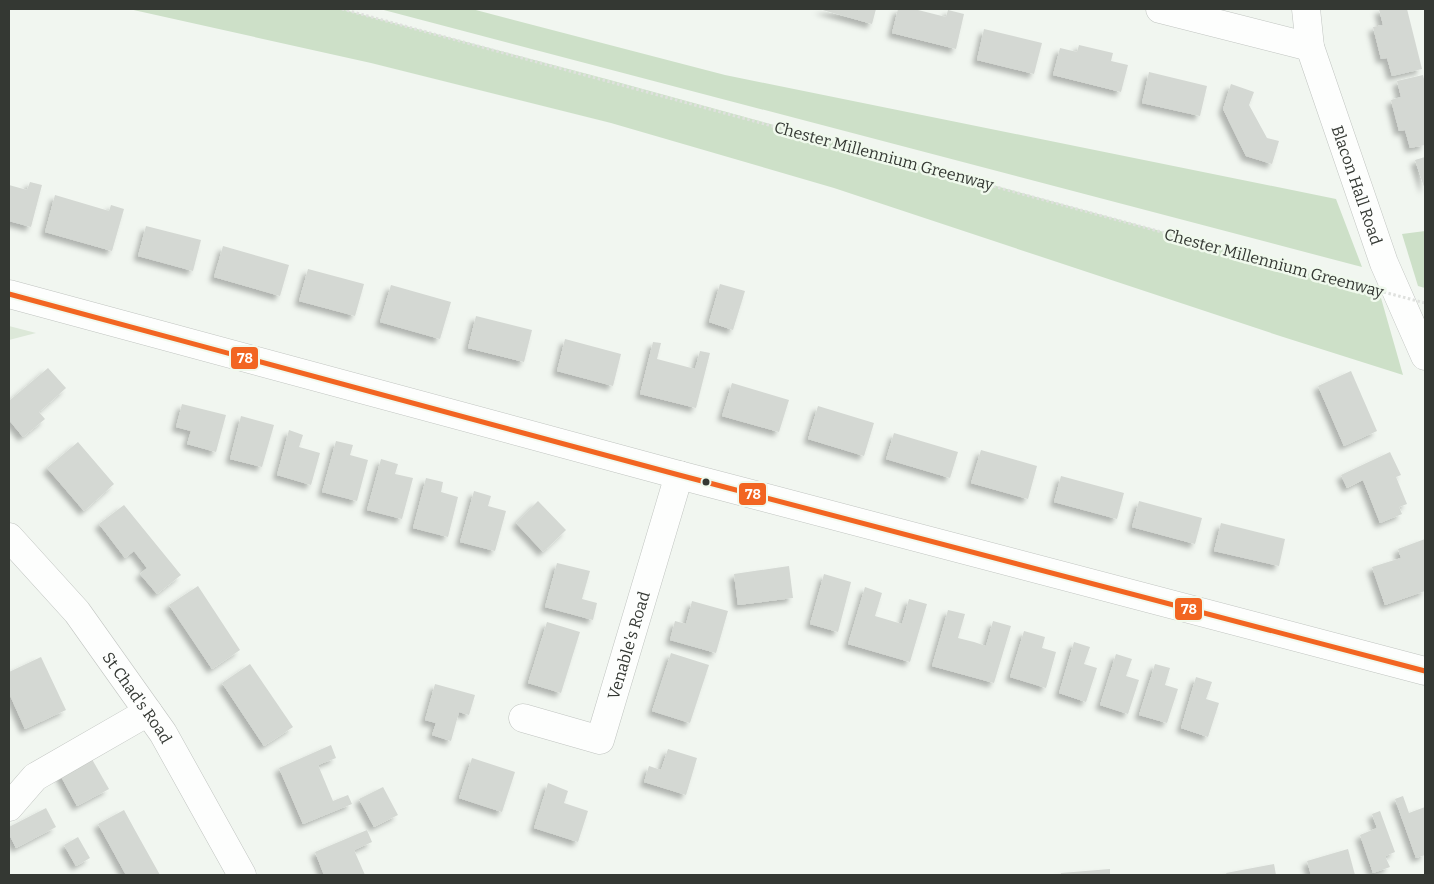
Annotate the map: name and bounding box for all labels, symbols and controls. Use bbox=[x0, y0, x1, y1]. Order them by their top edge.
street label: Chester Millennium Greenway bbox=[772, 118, 996, 195]
street label: Blacon Hall Road bbox=[1328, 123, 1387, 248]
street label: Chester Millennium Greenway bbox=[1162, 225, 1386, 302]
line badge: 78 bbox=[230, 346, 259, 370]
text: 78 bbox=[237, 350, 253, 367]
unlabelled marker bbox=[701, 477, 711, 487]
line badge: 78 bbox=[738, 482, 767, 506]
text: 78 bbox=[745, 486, 761, 503]
street label: Venable's Road bbox=[603, 588, 653, 701]
line badge: 78 bbox=[1174, 597, 1203, 621]
text: 78 bbox=[1181, 601, 1197, 618]
street label: St Chad's Road bbox=[99, 648, 176, 747]

